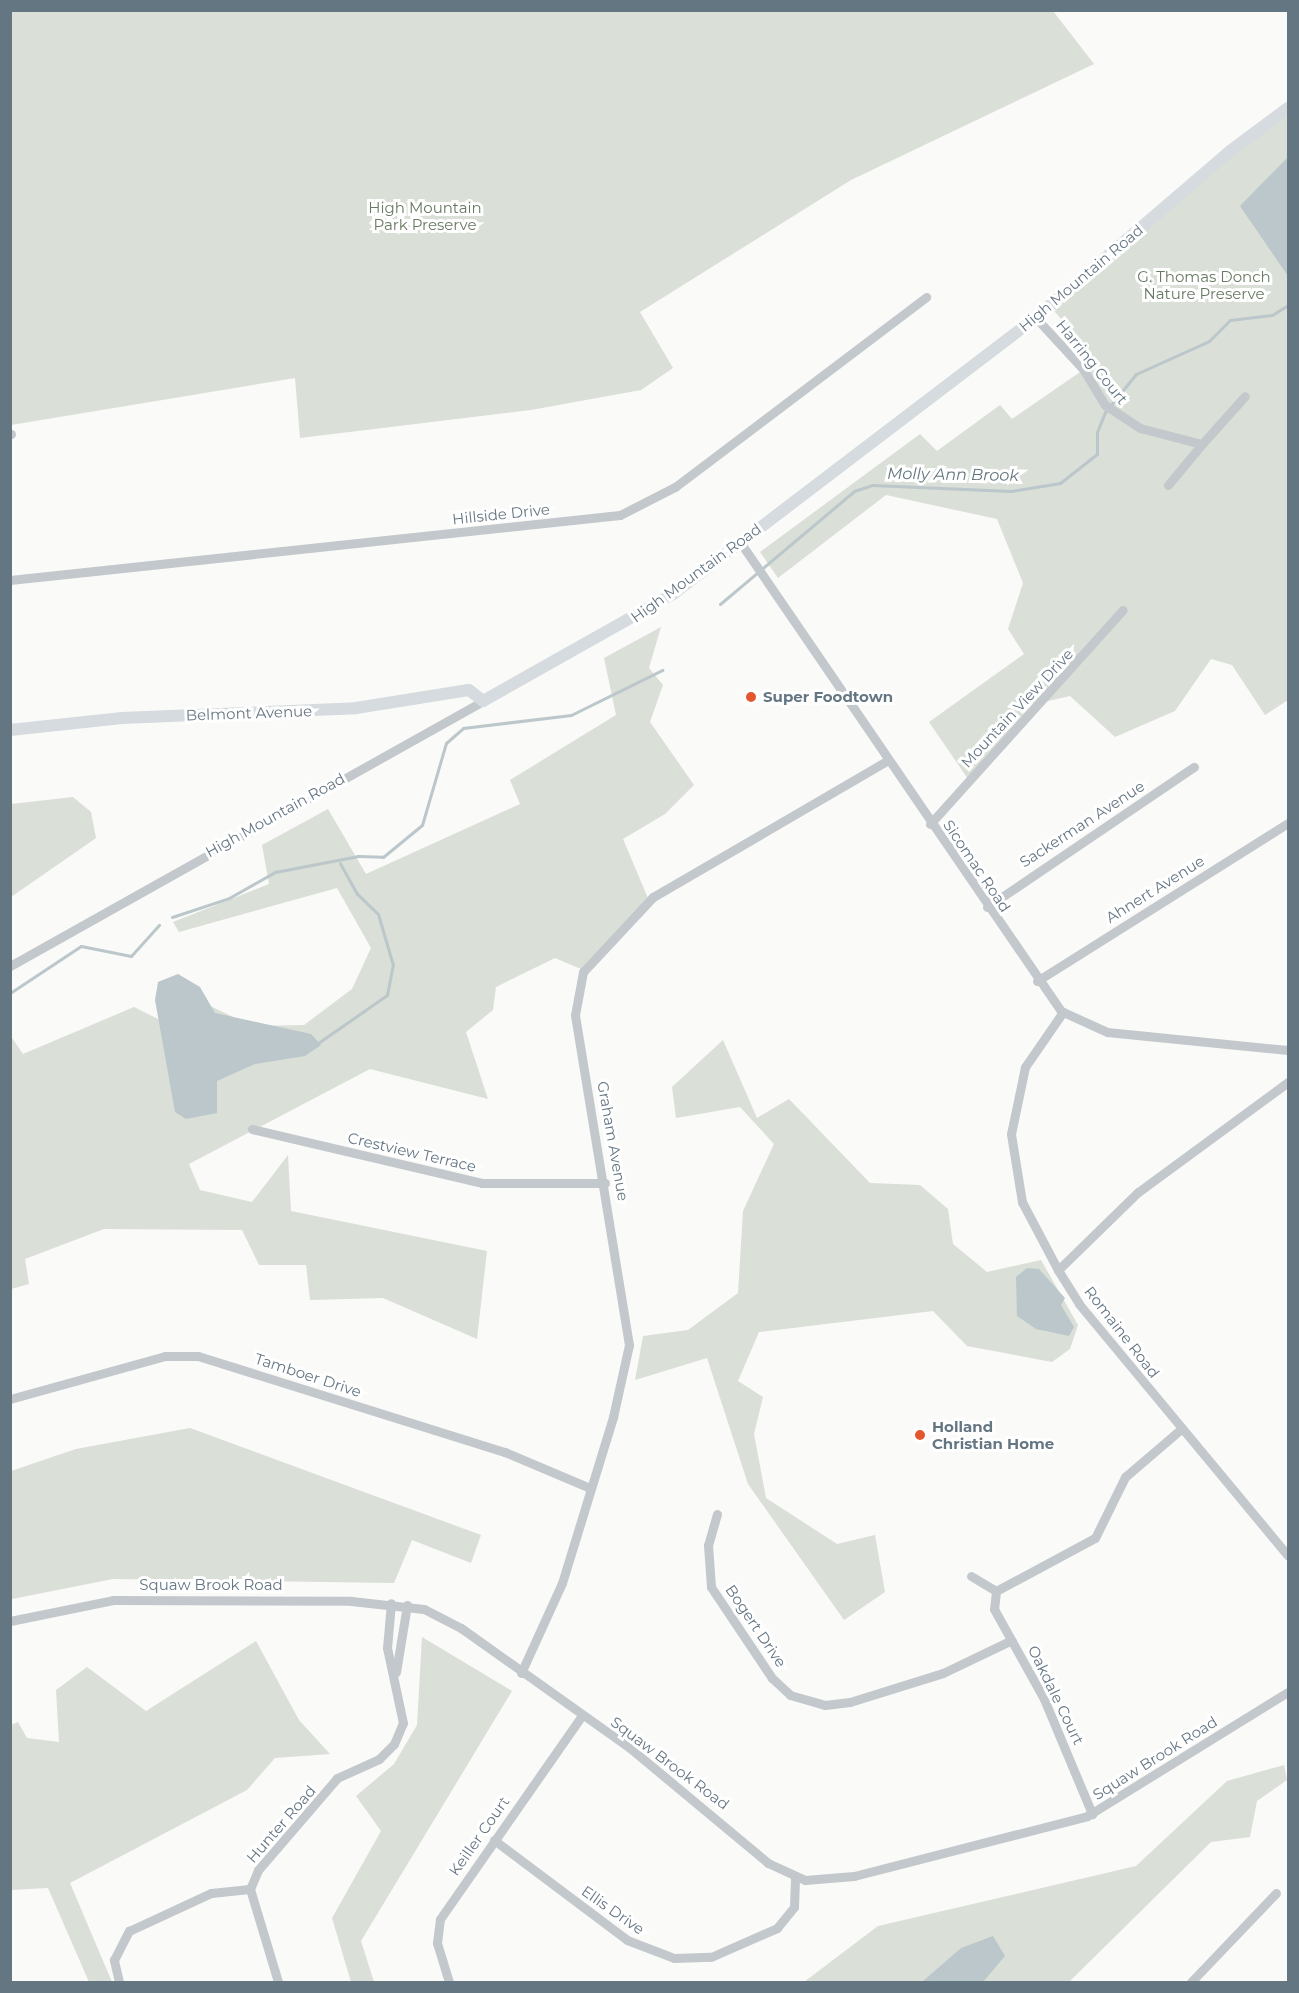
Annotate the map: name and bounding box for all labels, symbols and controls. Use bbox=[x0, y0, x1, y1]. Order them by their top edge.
park label: High Mountain Park Preserve bbox=[368, 198, 482, 233]
street label: High Mountain Road bbox=[1015, 221, 1147, 335]
park label: G. Thomas Donch Nature Preserve bbox=[1137, 267, 1271, 302]
street label: Harring Court bbox=[1052, 316, 1132, 408]
water label: Molly Ann Brook bbox=[887, 464, 1019, 486]
street label: Hillside Drive bbox=[451, 500, 551, 528]
street label: High Mountain Road bbox=[627, 520, 765, 626]
street label: Mountain View Drive bbox=[957, 645, 1077, 771]
place label: Super Foodtown bbox=[763, 688, 893, 706]
marker: Super Foodtown bbox=[744, 690, 758, 704]
street label: Belmont Avenue bbox=[185, 702, 313, 724]
street label: High Mountain Road bbox=[202, 769, 348, 861]
street label: Sackerman Avenue bbox=[1016, 777, 1148, 871]
street label: Sicomac Road bbox=[940, 816, 1014, 916]
street label: Ahnert Avenue bbox=[1102, 851, 1208, 927]
street label: Graham Avenue bbox=[594, 1080, 632, 1202]
street label: Crestview Terrace bbox=[346, 1128, 478, 1176]
street label: Romaine Road bbox=[1081, 1283, 1163, 1381]
street label: Tamboer Drive bbox=[253, 1349, 363, 1401]
place label: Holland Christian Home bbox=[932, 1417, 1054, 1452]
marker: Holland Christian Home bbox=[913, 1428, 927, 1442]
street label: Squaw Brook Road bbox=[139, 1576, 283, 1594]
street label: Bogert Drive bbox=[722, 1581, 790, 1671]
street label: Oakdale Court bbox=[1024, 1642, 1088, 1748]
street label: Squaw Brook Road bbox=[1089, 1712, 1221, 1804]
street label: Squaw Brook Road bbox=[607, 1713, 733, 1813]
street label: Hunter Road bbox=[243, 1782, 319, 1866]
street label: Keiller Court bbox=[445, 1793, 513, 1879]
street label: Ellis Drive bbox=[578, 1882, 648, 1938]

